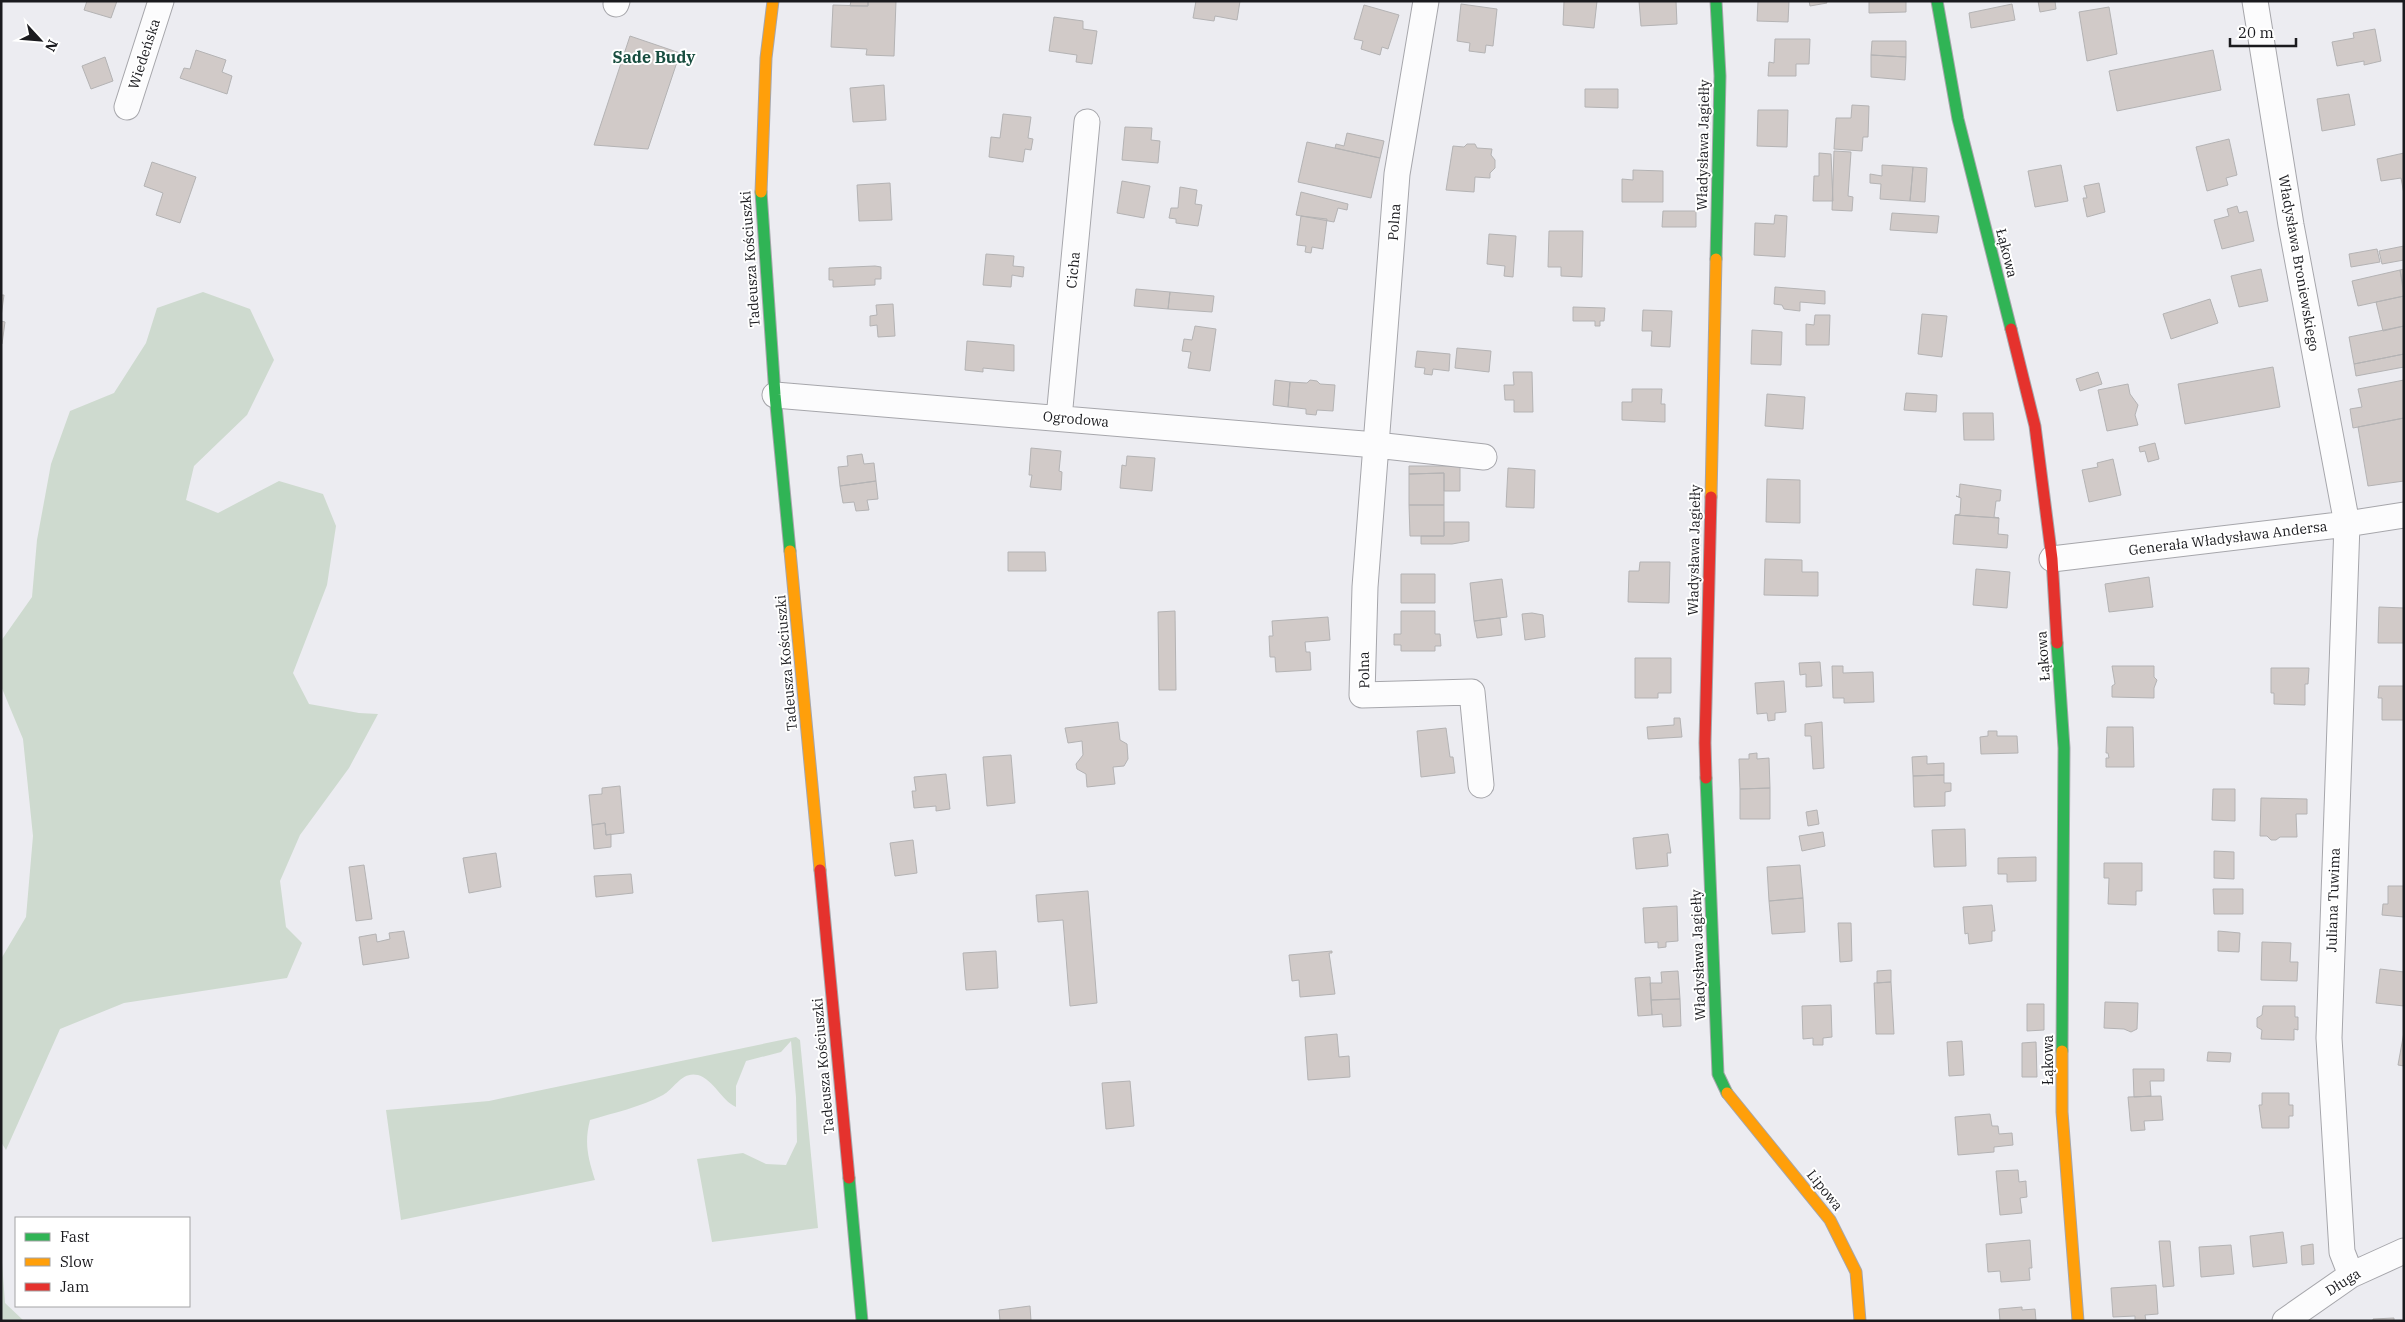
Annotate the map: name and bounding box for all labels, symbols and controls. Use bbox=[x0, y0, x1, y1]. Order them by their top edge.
north arrow bbox=[15, 15, 65, 65]
scale bar bbox=[2230, 15, 2296, 47]
street label: Wiedeńska bbox=[124, 16, 164, 92]
text: 20 m bbox=[2238, 23, 2274, 42]
text: N bbox=[41, 37, 62, 55]
district label: Sade Budy bbox=[613, 47, 696, 67]
street label: Władysława Jagiełły bbox=[1693, 79, 1713, 211]
street label: Władysława Broniewskiego bbox=[2275, 173, 2323, 353]
street label: Tadeusza Kościuszki bbox=[736, 190, 764, 328]
street label: Polna bbox=[1384, 202, 1404, 241]
street label: Łąkowa bbox=[1992, 227, 2022, 280]
street label: Cicha bbox=[1062, 250, 1084, 289]
street label: Ogrodowa bbox=[1042, 407, 1110, 431]
street label: Władysława Jagiełły bbox=[1684, 484, 1704, 616]
street label: Generała Władysława Andersa bbox=[2128, 517, 2329, 559]
street label: Tadeusza Kościuszki bbox=[771, 594, 801, 732]
street label: Łąkowa bbox=[2032, 630, 2054, 682]
street label: Polna bbox=[1355, 651, 1373, 689]
street label: Juliana Tuwima bbox=[2322, 847, 2344, 953]
street label: Władysława Jagiełły bbox=[1687, 889, 1709, 1021]
street label: Tadeusza Kościuszki bbox=[808, 997, 838, 1135]
street label: Łąkowa bbox=[2039, 1035, 2057, 1085]
street label: Lipowa bbox=[1803, 1166, 1847, 1214]
legend bbox=[15, 1217, 190, 1307]
text: Fast bbox=[60, 1227, 90, 1246]
text: Slow bbox=[60, 1252, 94, 1271]
street label: Długa bbox=[2322, 1264, 2364, 1300]
text: Jam bbox=[60, 1277, 89, 1296]

